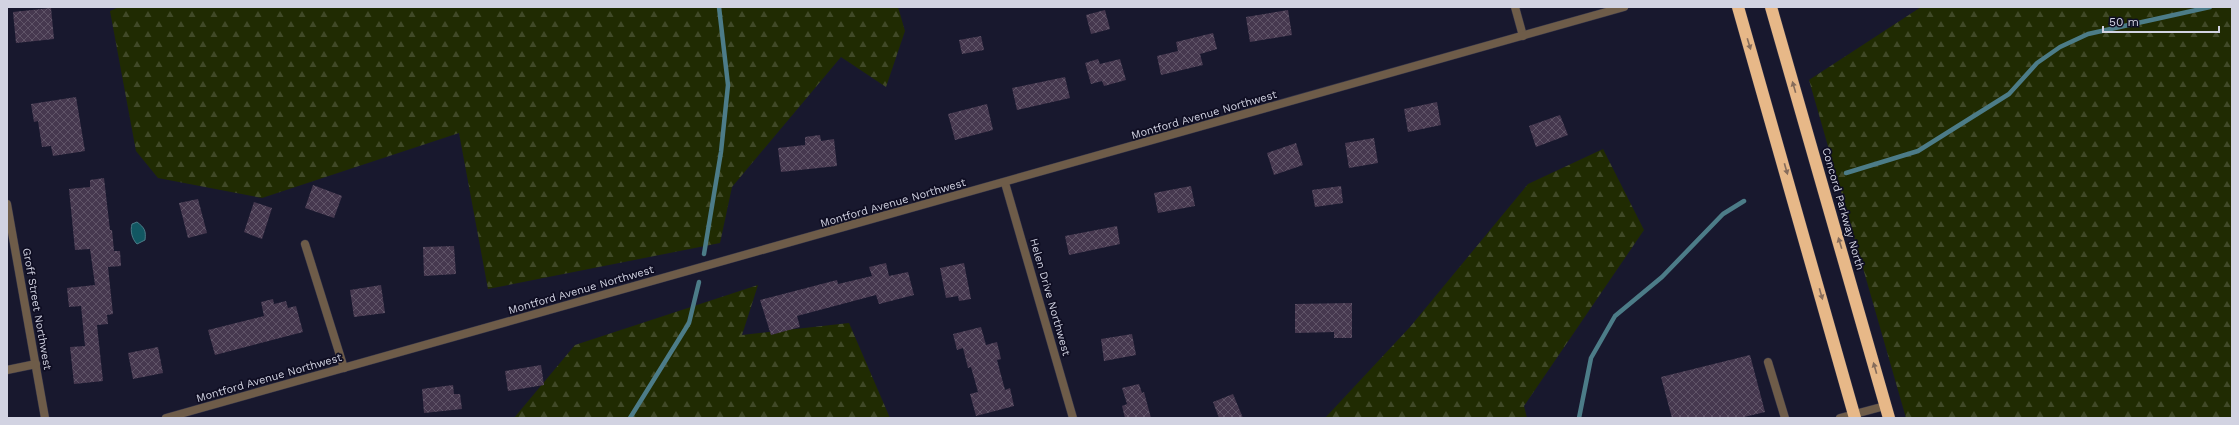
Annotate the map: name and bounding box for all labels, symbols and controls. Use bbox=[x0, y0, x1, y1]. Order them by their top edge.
scale bar bbox=[2103, 8, 2219, 34]
text: 50 m bbox=[2109, 15, 2139, 29]
one-way arrow bbox=[1746, 39, 1752, 51]
one-way arrow bbox=[1791, 81, 1797, 93]
street label: Montford Avenue Northwest bbox=[1130, 88, 1279, 142]
street label: Concord Parkway North bbox=[1819, 146, 1867, 272]
one-way arrow bbox=[1783, 163, 1789, 175]
street label: Montford Avenue Northwest bbox=[819, 176, 968, 230]
street label: Helen Drive Northwest bbox=[1027, 237, 1073, 358]
one-way arrow bbox=[1837, 237, 1843, 249]
street label: Groff Street Northwest bbox=[20, 247, 54, 371]
street label: Montford Avenue Northwest bbox=[507, 263, 656, 317]
one-way arrow bbox=[1818, 289, 1824, 301]
street label: Montford Avenue Northwest bbox=[195, 351, 344, 405]
one-way arrow bbox=[1872, 362, 1878, 374]

